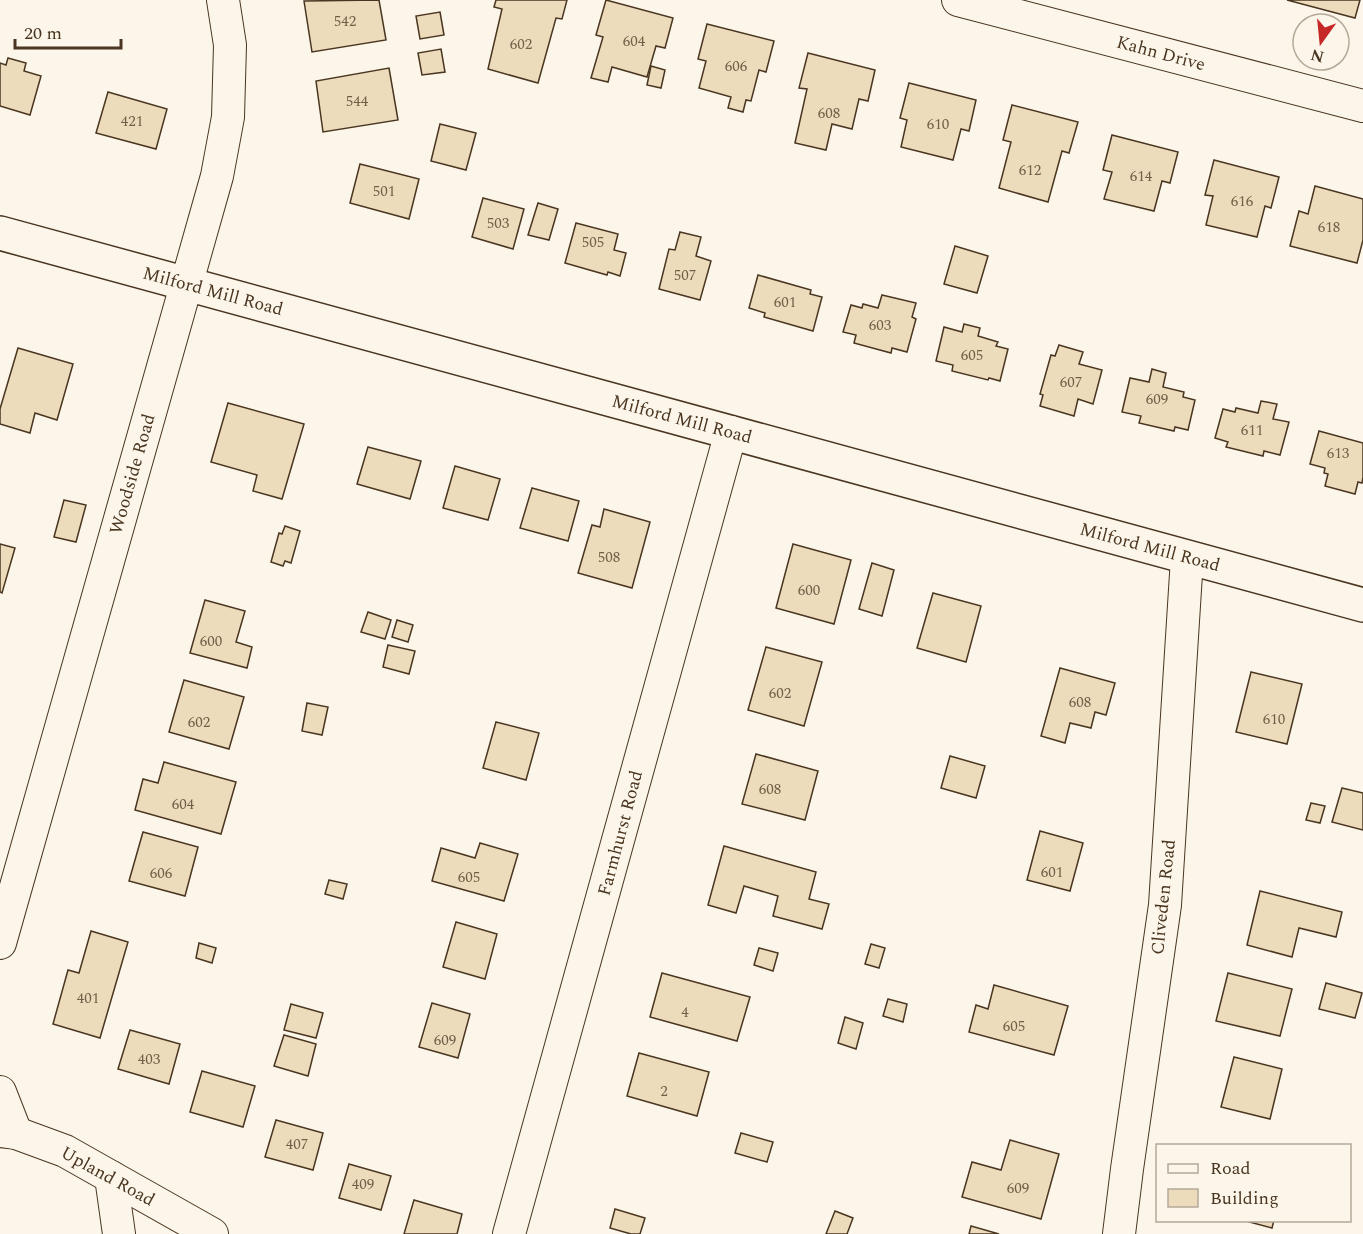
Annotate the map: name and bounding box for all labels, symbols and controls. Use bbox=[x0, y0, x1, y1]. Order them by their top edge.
house number: 542 bbox=[334, 10, 356, 33]
scale bar bbox=[15, 12, 122, 50]
north arrow bbox=[1291, 12, 1351, 72]
text: 20 m bbox=[24, 20, 62, 47]
street label: Kahn Drive bbox=[1114, 29, 1208, 78]
house number: 604 bbox=[623, 30, 646, 53]
house number: 602 bbox=[510, 33, 532, 56]
text: N bbox=[1308, 42, 1327, 69]
house number: 606 bbox=[725, 55, 748, 78]
house number: 544 bbox=[346, 90, 369, 113]
house number: 608 bbox=[818, 102, 840, 125]
house number: 421 bbox=[121, 110, 143, 133]
house number: 610 bbox=[927, 113, 949, 136]
house number: 612 bbox=[1019, 159, 1041, 182]
house number: 614 bbox=[1130, 165, 1153, 188]
house number: 501 bbox=[373, 180, 395, 203]
house number: 616 bbox=[1231, 190, 1254, 213]
house number: 503 bbox=[487, 212, 510, 235]
house number: 618 bbox=[1318, 216, 1340, 239]
house number: 505 bbox=[582, 231, 604, 254]
street label: Milford Mill Road bbox=[140, 260, 286, 323]
house number: 507 bbox=[674, 264, 696, 287]
house number: 601 bbox=[774, 291, 796, 314]
house number: 603 bbox=[869, 314, 892, 337]
house number: 605 bbox=[961, 344, 983, 367]
house number: 607 bbox=[1060, 371, 1082, 394]
street label: Milford Mill Road bbox=[609, 388, 755, 451]
house number: 609 bbox=[1146, 388, 1168, 411]
street label: Woodside Road bbox=[102, 411, 163, 538]
house number: 611 bbox=[1241, 419, 1263, 442]
house number: 613 bbox=[1327, 442, 1350, 465]
street label: Milford Mill Road bbox=[1077, 516, 1223, 579]
house number: 508 bbox=[598, 546, 620, 569]
house number: 600 bbox=[798, 579, 820, 602]
house number: 600 bbox=[200, 630, 222, 653]
house number: 602 bbox=[769, 682, 791, 705]
house number: 608 bbox=[1069, 691, 1091, 714]
house number: 610 bbox=[1263, 708, 1285, 731]
house number: 602 bbox=[188, 711, 210, 734]
street label: Farmhurst Road bbox=[591, 767, 650, 899]
house number: 608 bbox=[759, 778, 781, 801]
house number: 604 bbox=[172, 793, 195, 816]
street label: Cliveden Road bbox=[1144, 838, 1183, 956]
house number: 601 bbox=[1041, 861, 1063, 884]
house number: 606 bbox=[150, 862, 173, 885]
house number: 605 bbox=[458, 866, 480, 889]
house number: 401 bbox=[77, 987, 99, 1010]
house number: 4 bbox=[681, 1001, 689, 1024]
house number: 605 bbox=[1003, 1015, 1025, 1038]
house number: 609 bbox=[434, 1029, 456, 1052]
house number: 403 bbox=[138, 1048, 161, 1071]
house number: 2 bbox=[660, 1080, 668, 1103]
house number: 407 bbox=[286, 1133, 308, 1156]
street label: Upland Road bbox=[56, 1139, 160, 1213]
legend bbox=[1156, 1144, 1351, 1222]
text: Road bbox=[1210, 1155, 1251, 1182]
house number: 409 bbox=[352, 1173, 374, 1196]
house number: 609 bbox=[1007, 1177, 1029, 1200]
text: Building bbox=[1210, 1185, 1279, 1212]

